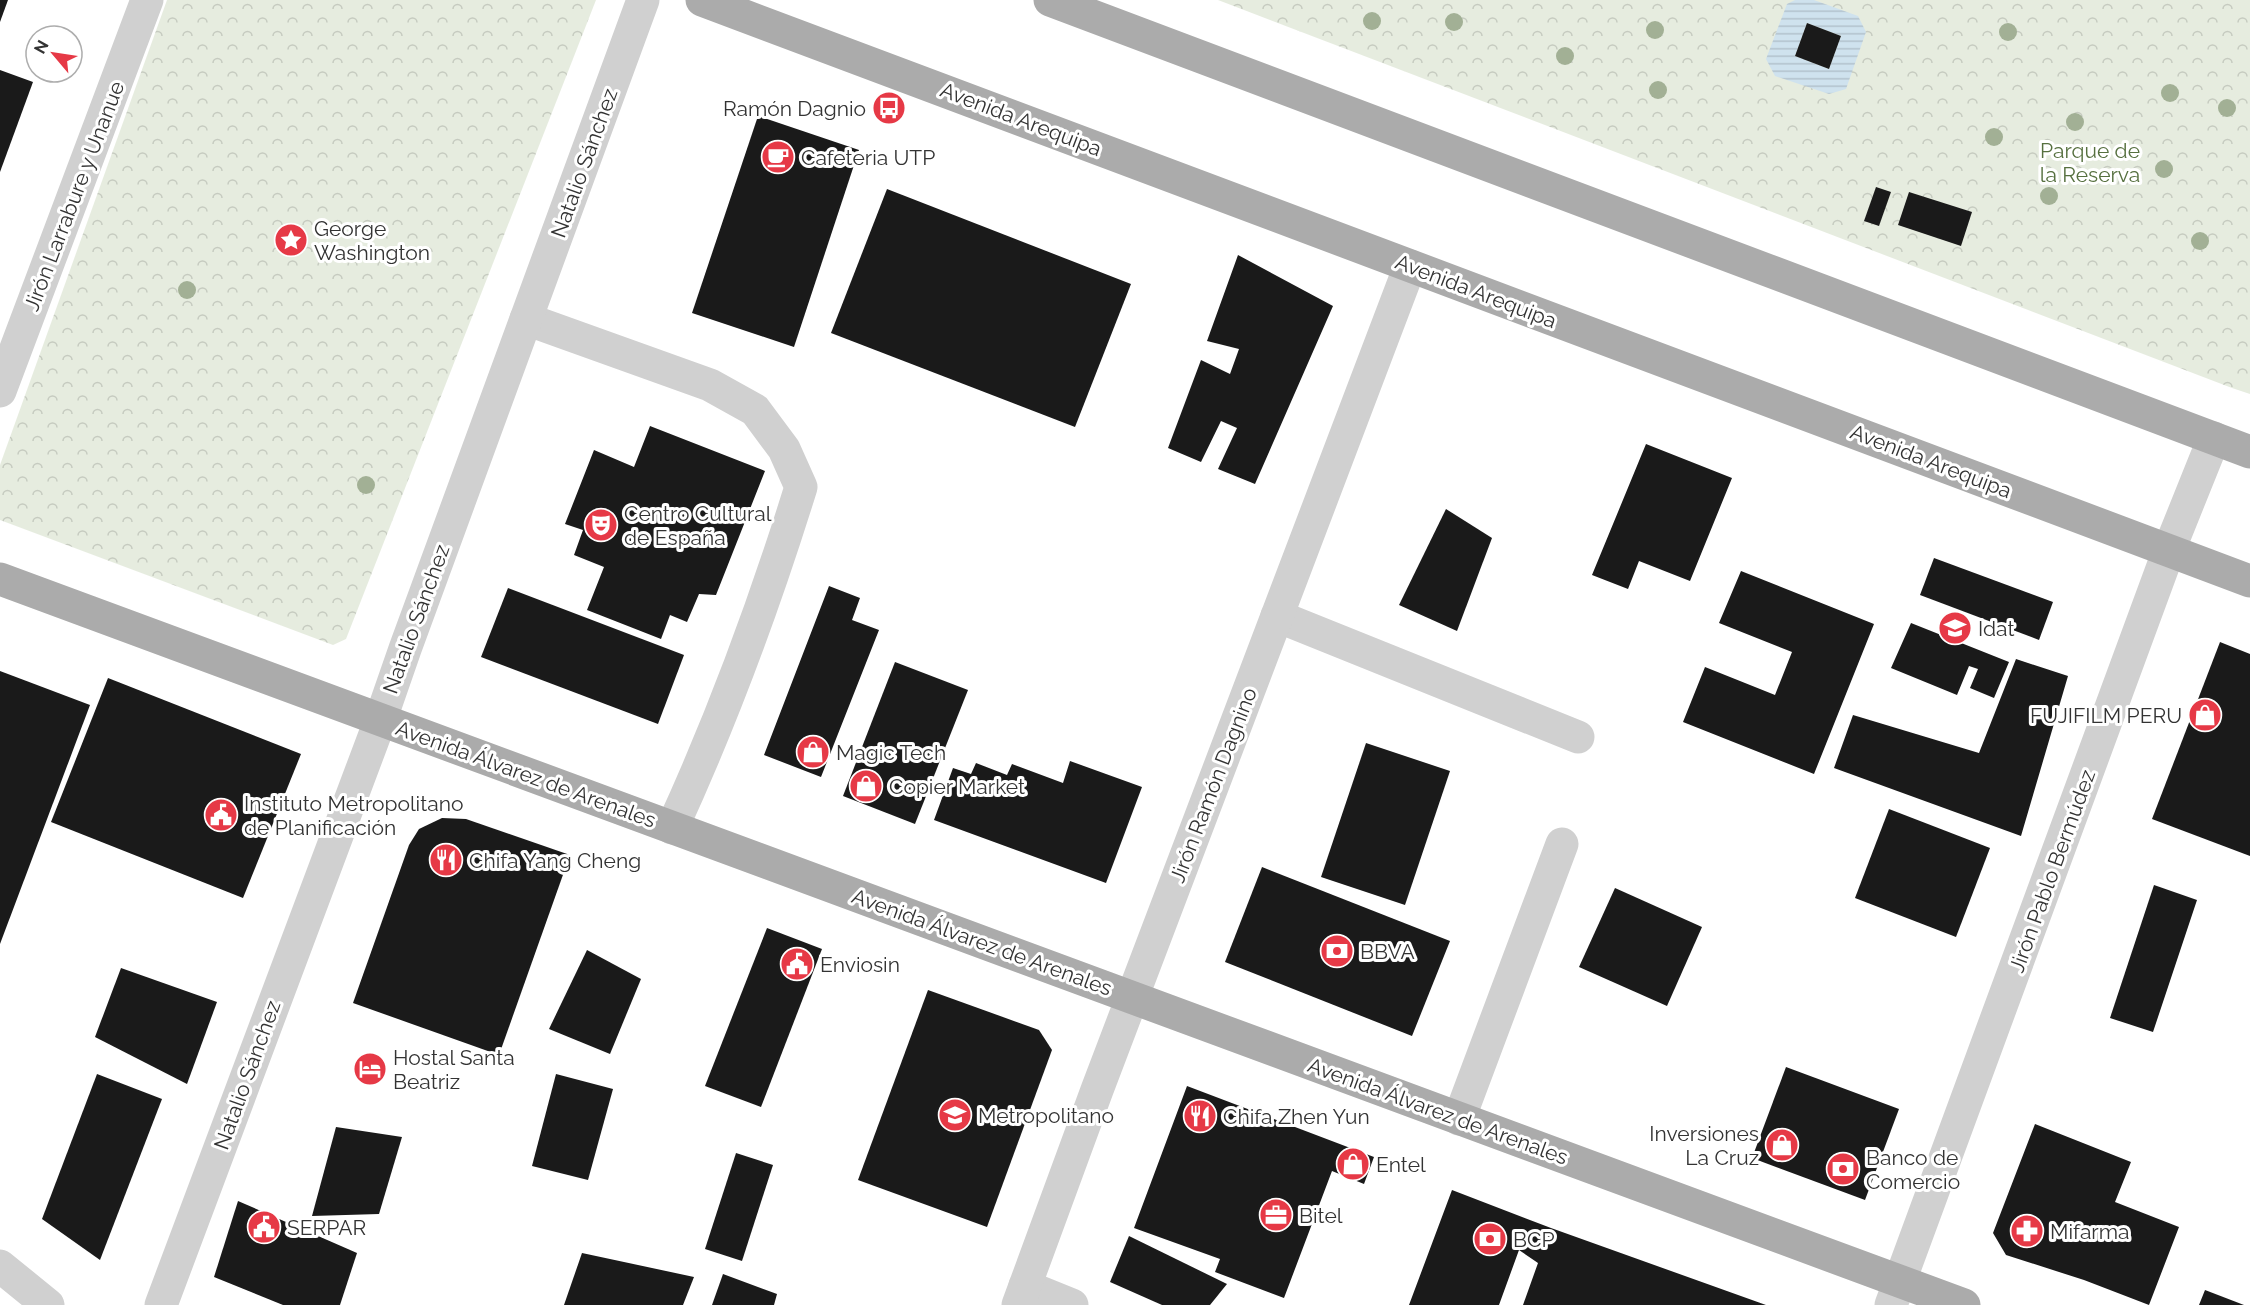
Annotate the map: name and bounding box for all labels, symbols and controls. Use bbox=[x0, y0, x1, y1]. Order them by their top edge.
north arrow bbox=[24, 24, 84, 84]
text: N bbox=[30, 37, 53, 57]
street label: Avenida Arequipa bbox=[937, 77, 1105, 161]
street label: Jirón Larrabure y Unanue bbox=[19, 78, 129, 314]
street label: Natalio Sánchez bbox=[545, 85, 623, 241]
bus stop icon: Ramón Dagnio bbox=[871, 90, 907, 126]
place label: Ramón Dagnio bbox=[723, 96, 866, 121]
park label: Parque de la Reserva bbox=[2040, 138, 2140, 187]
cafe icon: Cafeteria UTP bbox=[760, 139, 796, 175]
place label: Cafeteria UTP bbox=[801, 145, 935, 170]
place label: George Washington bbox=[314, 216, 430, 265]
place icon: George Washington bbox=[273, 222, 309, 258]
street label: Avenida Arequipa bbox=[1392, 249, 1560, 333]
street label: Avenida Arequipa bbox=[1847, 419, 2015, 503]
place label: Centro Cultural de España bbox=[624, 501, 772, 550]
theatre icon: Centro Cultural de España bbox=[583, 507, 619, 543]
street label: Natalio Sánchez bbox=[377, 541, 455, 697]
school or university icon: Idat bbox=[1937, 610, 1973, 646]
place label: Idat bbox=[1978, 616, 2015, 641]
street label: Jirón Ramón Dagnino bbox=[1164, 684, 1262, 886]
shop icon: FUJIFILM PERU bbox=[2187, 697, 2223, 733]
place label: FUJIFILM PERU bbox=[2030, 703, 2182, 728]
street label: Avenida Álvarez de Arenales bbox=[393, 715, 659, 833]
shop icon: Magic Tech bbox=[795, 734, 831, 770]
place label: Magic Tech bbox=[836, 740, 946, 765]
street label: Jirón Pablo Bermúdez bbox=[2004, 766, 2100, 976]
shop icon: Copier Market bbox=[848, 768, 884, 804]
place label: Copier Market bbox=[889, 774, 1025, 799]
place label: Instituto Metropolitano de Planificación bbox=[244, 791, 463, 840]
public building icon: Instituto Metropolitano de Planificación bbox=[203, 797, 239, 833]
restaurant icon: Chifa Yang Cheng bbox=[428, 842, 464, 878]
place label: Chifa Yang Cheng bbox=[469, 848, 641, 873]
street label: Avenida Álvarez de Arenales bbox=[849, 883, 1115, 1001]
bank icon: BBVA bbox=[1319, 933, 1355, 969]
place label: BBVA bbox=[1360, 939, 1415, 964]
public building icon: Enviosin bbox=[779, 946, 815, 982]
place label: Enviosin bbox=[820, 952, 900, 977]
street label: Natalio Sánchez bbox=[208, 997, 286, 1153]
place label: Hostal Santa Beatriz bbox=[393, 1045, 515, 1094]
hotel icon: Hostal Santa Beatriz bbox=[352, 1051, 388, 1087]
street label: Avenida Álvarez de Arenales bbox=[1305, 1052, 1571, 1170]
school or university icon: Metropolitano bbox=[937, 1097, 973, 1133]
restaurant icon: Chifa Zhen Yun bbox=[1182, 1098, 1218, 1134]
place label: Metropolitano bbox=[978, 1103, 1114, 1128]
place label: Chifa Zhen Yun bbox=[1223, 1104, 1370, 1129]
place label: Inversiones La Cruz bbox=[1649, 1121, 1759, 1170]
shop icon: Inversiones La Cruz bbox=[1764, 1127, 1800, 1163]
place label: Banco de Comercio bbox=[1866, 1145, 1960, 1194]
shop icon: Entel bbox=[1335, 1146, 1371, 1182]
bank icon: Banco de Comercio bbox=[1825, 1151, 1861, 1187]
place label: Entel bbox=[1376, 1152, 1426, 1177]
office icon: Bitel bbox=[1258, 1197, 1294, 1233]
place label: Bitel bbox=[1299, 1203, 1343, 1228]
public building icon: SERPAR bbox=[246, 1209, 282, 1245]
pharmacy icon: Mifarma bbox=[2009, 1213, 2045, 1249]
place label: SERPAR bbox=[287, 1215, 366, 1240]
place label: Mifarma bbox=[2050, 1219, 2129, 1244]
bank icon: BCP bbox=[1472, 1221, 1508, 1257]
place label: BCP bbox=[1513, 1227, 1554, 1252]

